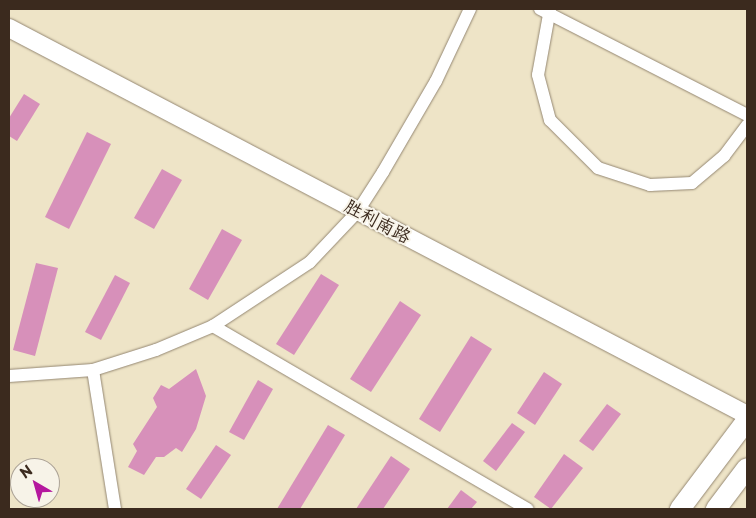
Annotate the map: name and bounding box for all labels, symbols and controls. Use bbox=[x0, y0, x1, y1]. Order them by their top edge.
street label: 胜利南路 bbox=[341, 195, 415, 247]
north arrow bbox=[10, 458, 60, 508]
text: N bbox=[15, 460, 37, 483]

